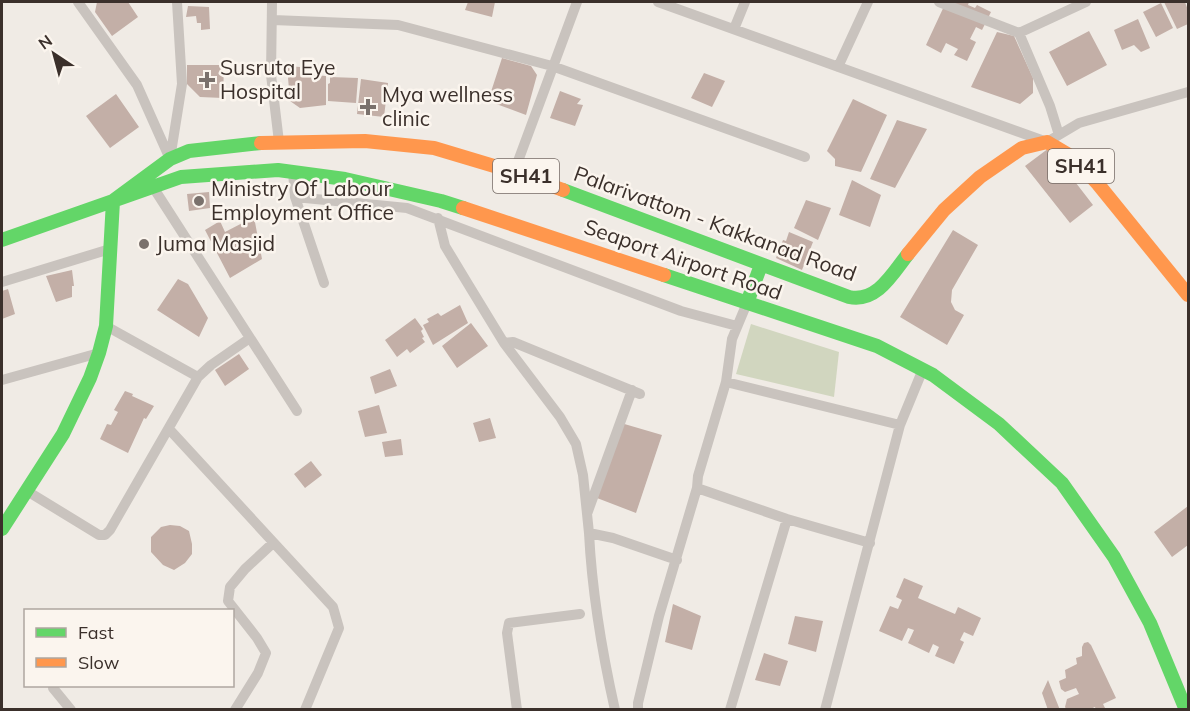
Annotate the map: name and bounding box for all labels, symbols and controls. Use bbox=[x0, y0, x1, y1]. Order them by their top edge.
north arrow bbox=[24, 24, 84, 84]
text: N bbox=[34, 30, 56, 54]
place label: Susruta Eye Hospital bbox=[220, 54, 335, 104]
marker: Susruta Eye Hospital bbox=[198, 71, 216, 89]
place label: Mya wellness clinic bbox=[382, 81, 513, 131]
marker: Mya wellness clinic bbox=[359, 98, 377, 116]
road number: SH41 bbox=[1048, 149, 1114, 183]
road number: SH41 bbox=[493, 159, 559, 193]
street label: Palarivattom - Kakkanad Road bbox=[571, 160, 860, 286]
place label: Ministry Of Labour Employment Office bbox=[211, 175, 394, 225]
marker: Ministry Of Labour Employment Office bbox=[192, 194, 206, 208]
street label: Seaport Airport Road bbox=[581, 213, 786, 305]
place label: Juma Masjid bbox=[156, 230, 275, 256]
marker: Juma Masjid bbox=[137, 237, 151, 251]
legend bbox=[24, 609, 234, 687]
text: Fast bbox=[78, 621, 114, 644]
text: Slow bbox=[78, 651, 120, 674]

